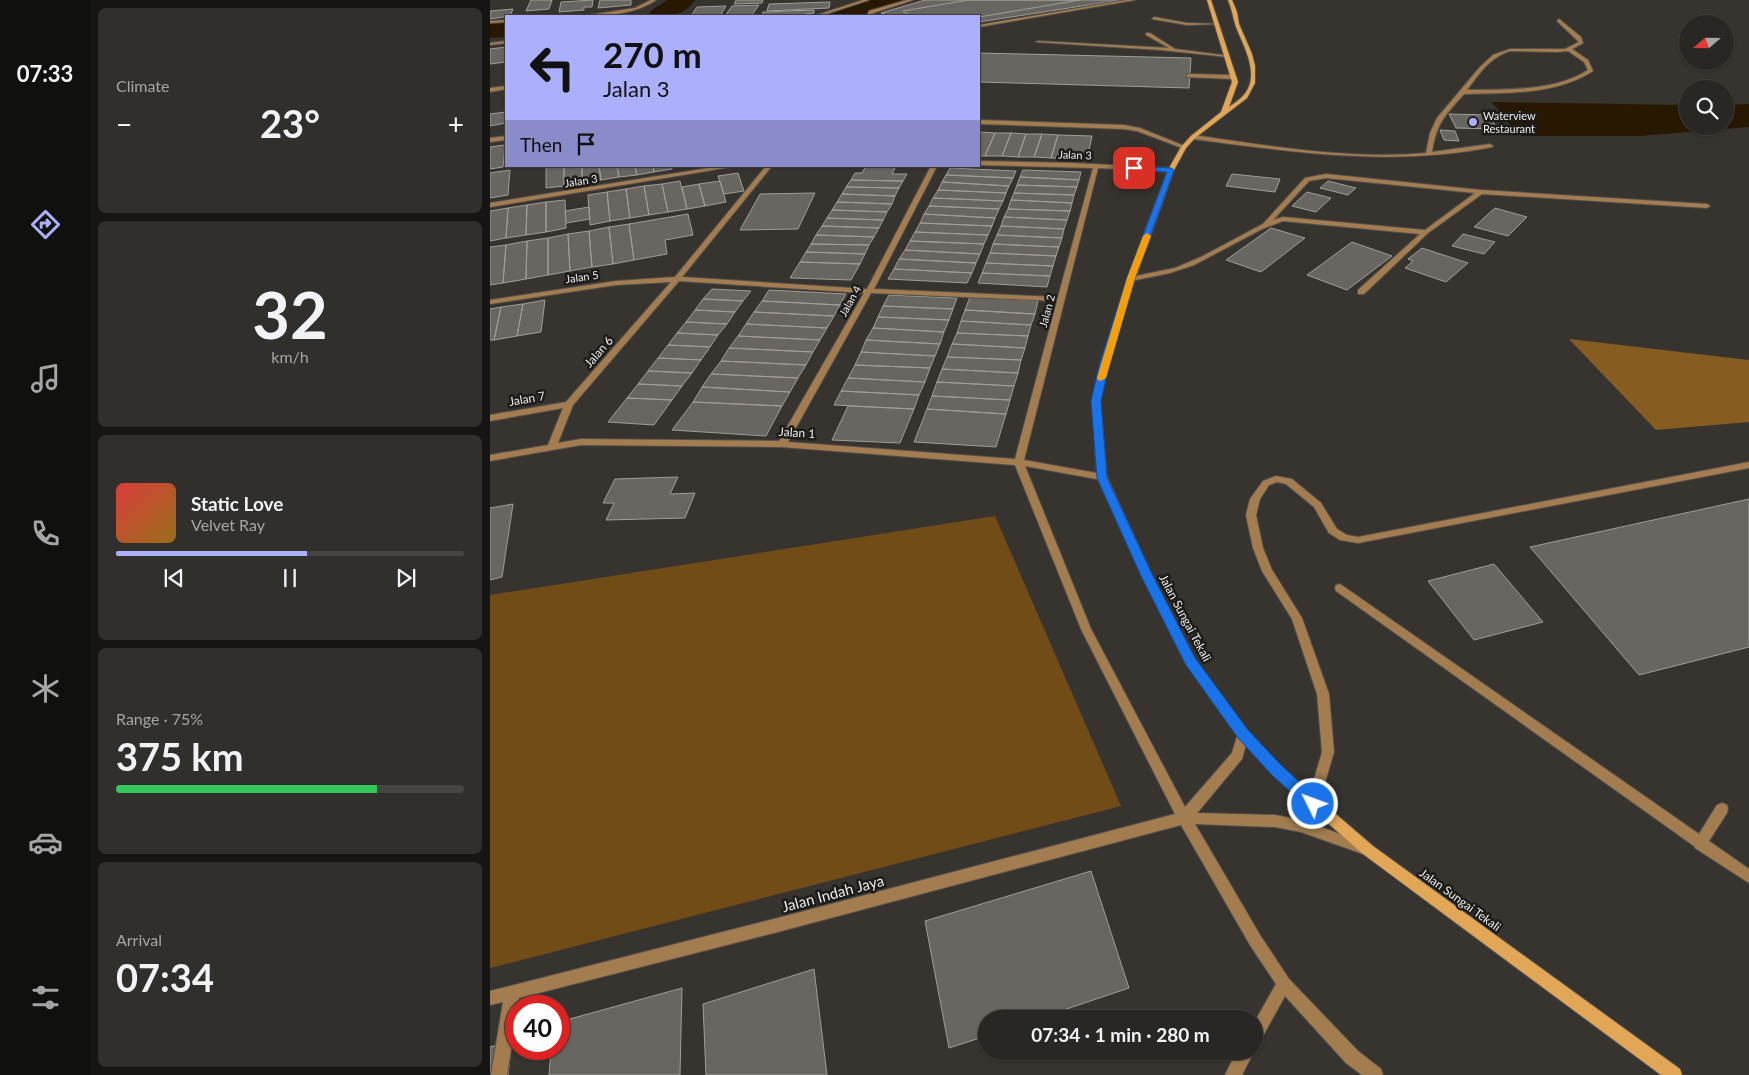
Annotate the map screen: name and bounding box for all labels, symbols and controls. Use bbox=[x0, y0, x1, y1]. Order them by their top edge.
north arrow bbox=[1679, 15, 1734, 70]
map controls bbox=[1679, 15, 1734, 135]
text: 270 m bbox=[603, 33, 702, 75]
icon: left bbox=[520, 35, 585, 100]
text: 07:33 bbox=[17, 60, 73, 87]
text: Jalan 3 bbox=[603, 75, 670, 102]
text: Climate bbox=[116, 76, 169, 95]
button: search bbox=[1679, 80, 1734, 135]
text: 23° bbox=[260, 100, 320, 146]
text: − bbox=[116, 107, 132, 141]
text: + bbox=[448, 107, 464, 141]
place label: Waterview Restaurant bbox=[1483, 109, 1536, 135]
marker: Waterview Restaurant bbox=[1467, 116, 1479, 128]
icon: arrive bbox=[572, 130, 600, 158]
text: Then bbox=[520, 133, 562, 156]
street label: Jalan 3 bbox=[1058, 147, 1092, 162]
pin bbox=[1113, 147, 1155, 189]
icon: arrive bbox=[1120, 154, 1148, 182]
street label: Jalan 3 bbox=[563, 171, 598, 190]
icon: directions bbox=[28, 207, 63, 242]
street label: Jalan 5 bbox=[565, 268, 599, 285]
text: 32 bbox=[252, 275, 328, 353]
street label: Jalan 4 bbox=[836, 283, 864, 318]
street label: Jalan 2 bbox=[1036, 293, 1057, 329]
street label: Jalan 6 bbox=[581, 333, 616, 370]
text: km/h bbox=[271, 347, 309, 366]
icon: music bbox=[28, 361, 63, 396]
street label: Jalan 7 bbox=[508, 388, 546, 409]
street label: Jalan 1 bbox=[778, 424, 816, 441]
text: Static Love bbox=[191, 492, 283, 515]
text: Velvet Ray bbox=[191, 515, 265, 534]
icon: phone bbox=[28, 516, 63, 551]
icon: previous bbox=[160, 564, 188, 592]
icon: pause bbox=[276, 564, 304, 592]
icon: next bbox=[392, 564, 420, 592]
street label: Jalan Sungai Tekali bbox=[1156, 572, 1215, 664]
icon: climate bbox=[28, 671, 63, 706]
text: Range · 75% bbox=[116, 709, 203, 728]
text: 375 km bbox=[116, 733, 244, 779]
position arrow bbox=[1286, 777, 1338, 829]
icon: car bbox=[28, 825, 63, 860]
street label: Jalan Sungai Tekali bbox=[1417, 865, 1504, 934]
street label: Jalan Indah Jaya bbox=[780, 871, 886, 915]
text: Arrival bbox=[116, 930, 162, 949]
text: 07:34 bbox=[116, 954, 214, 1000]
icon: filters bbox=[28, 980, 63, 1015]
speed limit sign: 40 bbox=[505, 995, 570, 1060]
text: 07:34 · 1 min · 280 m bbox=[1031, 1023, 1210, 1046]

